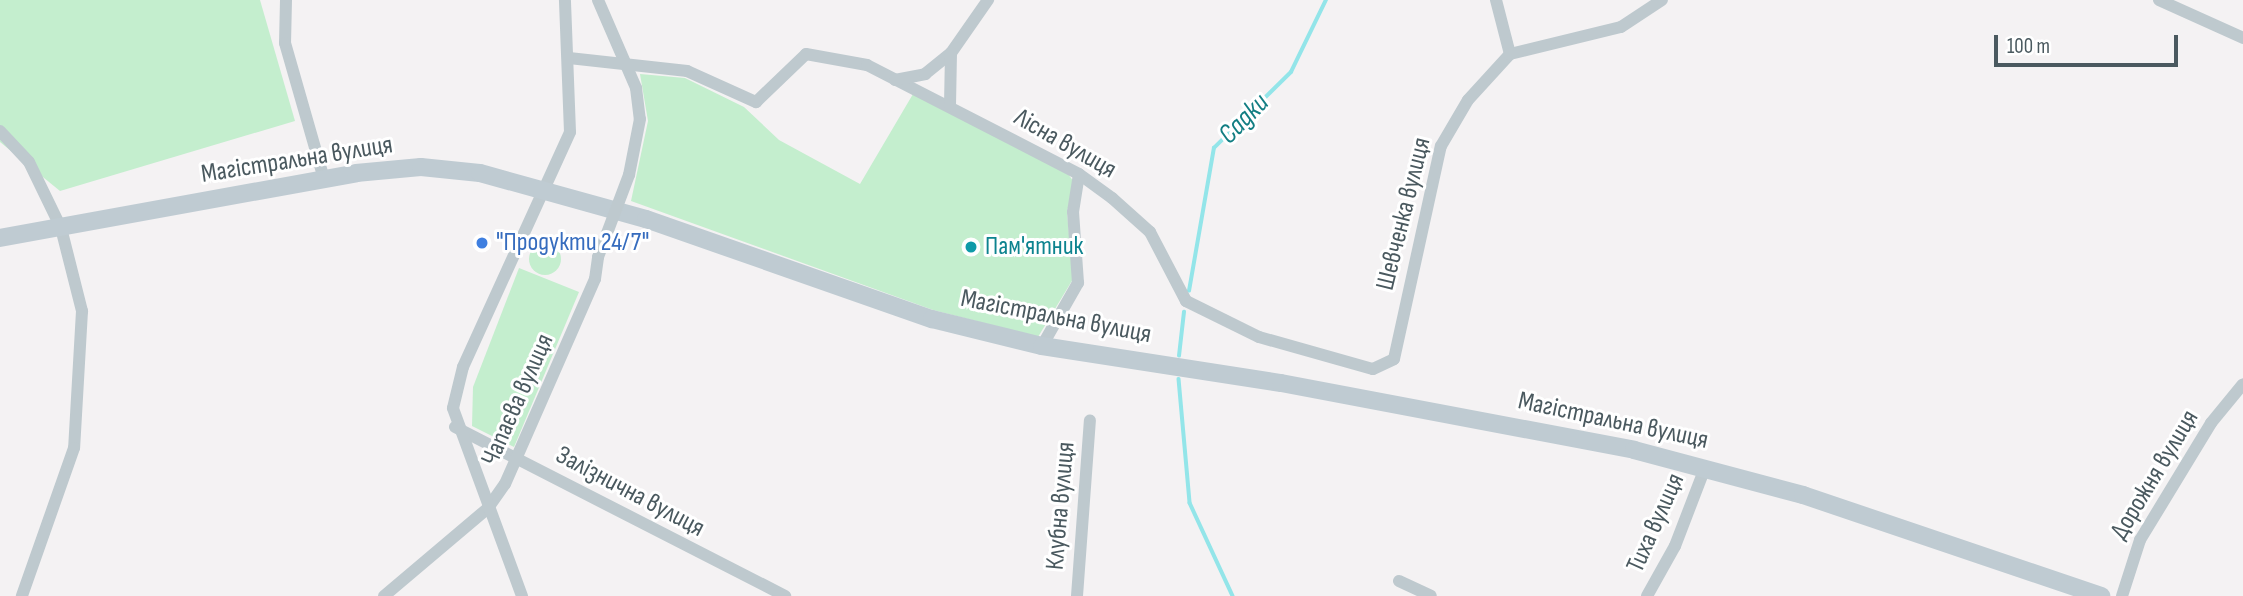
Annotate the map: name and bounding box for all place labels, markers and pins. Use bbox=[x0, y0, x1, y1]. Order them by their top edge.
place label: "Продукти 24/7" bbox=[496, 227, 649, 259]
place label: Пам'ятник bbox=[985, 231, 1083, 263]
marker: "Продукти 24/7" bbox=[474, 235, 490, 251]
marker: Пам'ятник bbox=[963, 239, 979, 255]

